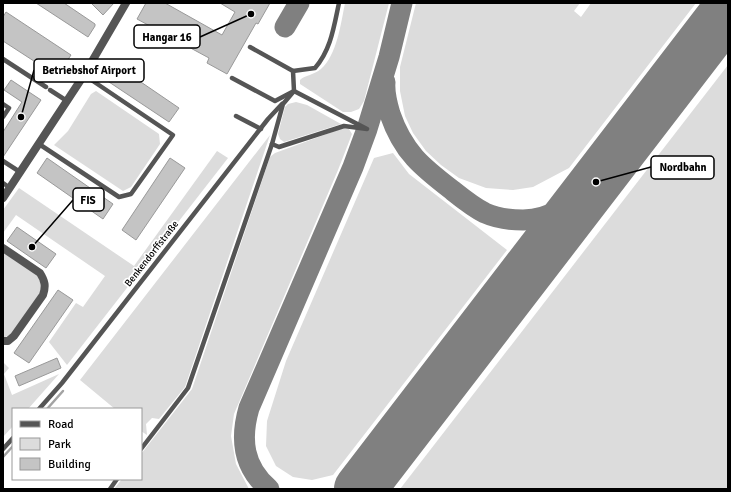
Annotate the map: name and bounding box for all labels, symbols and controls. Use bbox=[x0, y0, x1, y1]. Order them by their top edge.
callout: Hangar 16 bbox=[134, 25, 200, 48]
text: Hangar 16 bbox=[142, 31, 192, 44]
callout: Betriebshof Airport bbox=[34, 59, 144, 82]
text: Betriebshof Airport bbox=[42, 64, 136, 77]
callout: Nordbahn bbox=[651, 156, 714, 179]
text: Nordbahn bbox=[659, 161, 707, 174]
callout: FIS bbox=[73, 188, 104, 211]
text: FIS bbox=[80, 194, 96, 207]
street label: Benkendorffstraße bbox=[122, 218, 181, 289]
legend bbox=[12, 408, 142, 480]
text: Road bbox=[48, 417, 74, 432]
text: Park bbox=[48, 437, 71, 452]
text: Building bbox=[48, 457, 91, 472]

